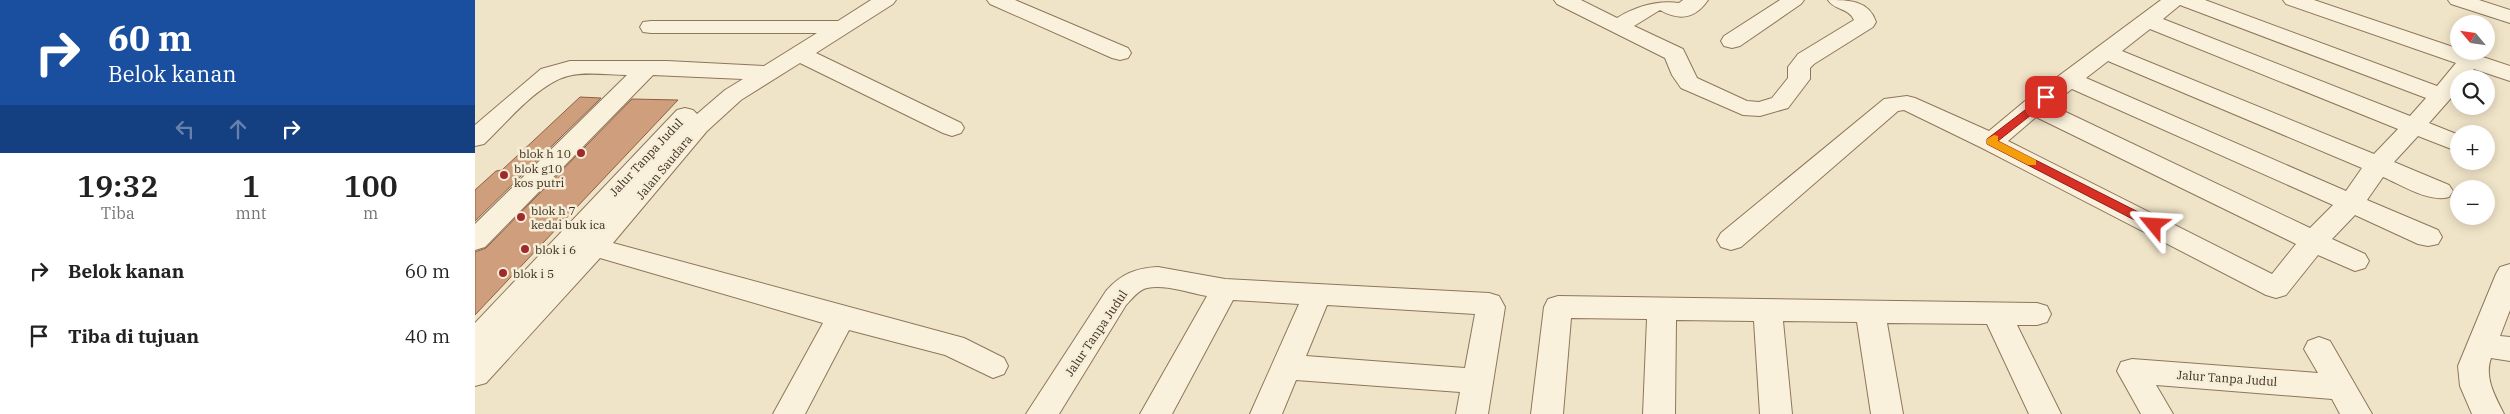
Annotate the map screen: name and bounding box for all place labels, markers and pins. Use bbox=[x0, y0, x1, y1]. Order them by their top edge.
pin bbox=[2025, 76, 2067, 118]
place label: blok h 10 bbox=[519, 146, 571, 161]
marker: blok h 10 bbox=[575, 147, 587, 159]
place label: blok g10 kos putri bbox=[514, 161, 565, 190]
marker: blok g10 kos putri bbox=[498, 169, 510, 181]
place label: blok h 7 kedai buk ica bbox=[531, 203, 606, 232]
marker: blok h 7 kedai buk ica bbox=[515, 211, 527, 223]
place label: blok i 6 bbox=[535, 242, 576, 257]
marker: blok i 6 bbox=[519, 243, 531, 255]
place label: blok i 5 bbox=[513, 266, 554, 281]
marker: blok i 5 bbox=[497, 267, 509, 279]

